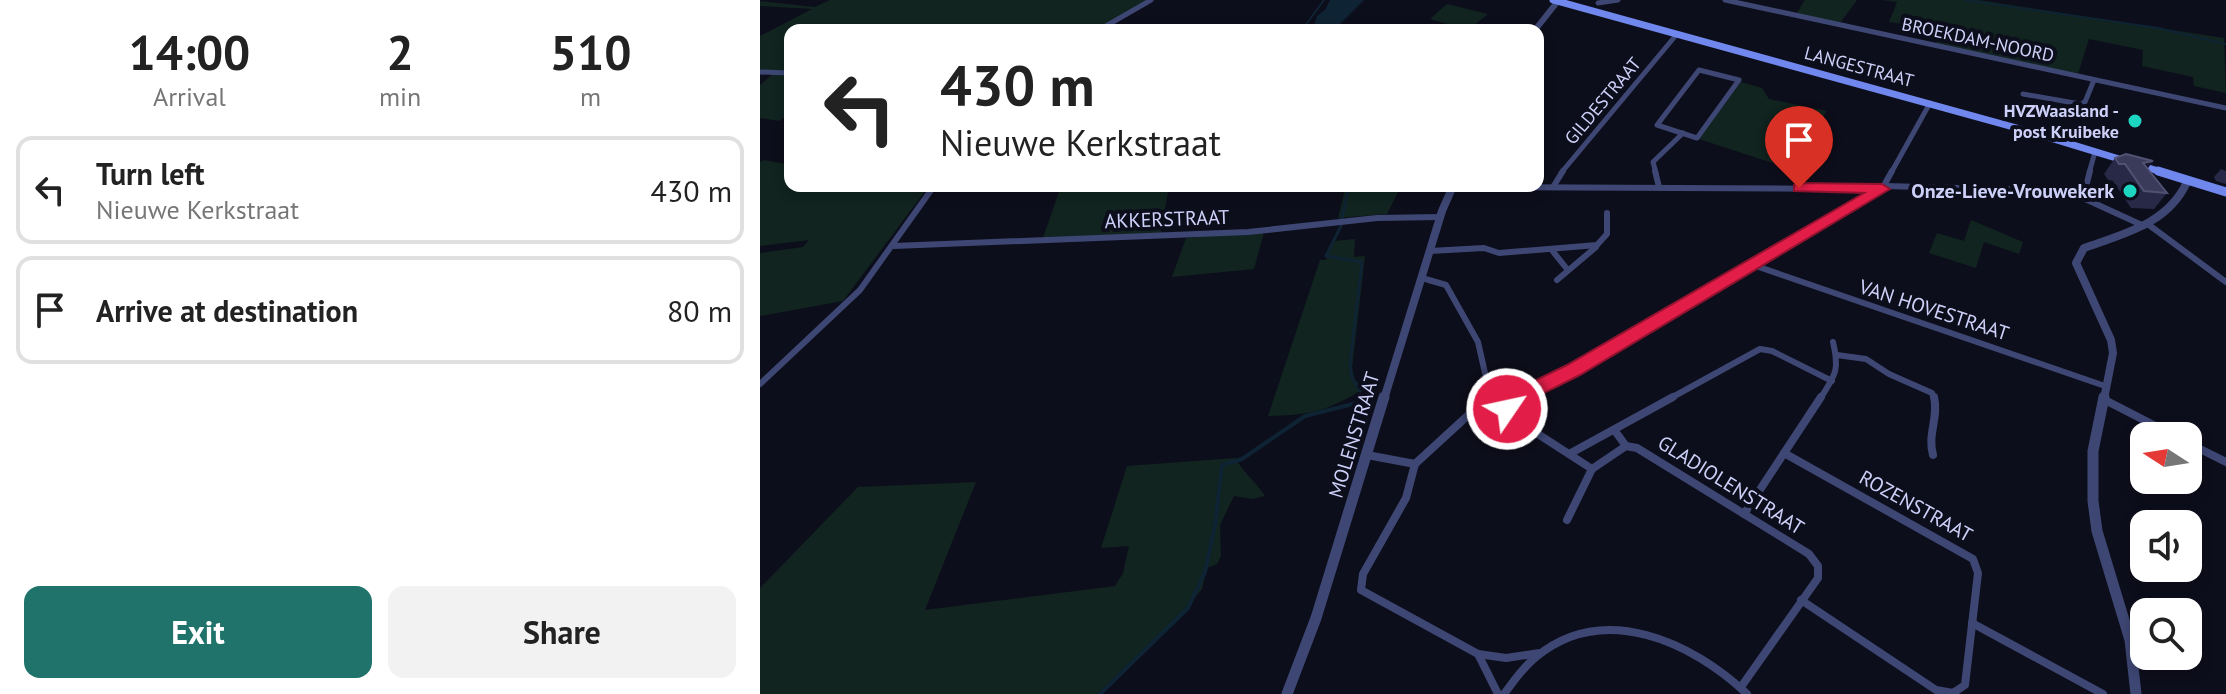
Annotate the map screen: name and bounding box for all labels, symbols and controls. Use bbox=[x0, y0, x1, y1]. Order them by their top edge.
street label: BROEKDAM-NOORD bbox=[1900, 12, 2056, 67]
text: 14:00 bbox=[129, 21, 250, 83]
text: 2 bbox=[386, 21, 414, 83]
text: 510 bbox=[550, 21, 631, 83]
street label: LANGESTRAAT bbox=[1802, 41, 1916, 92]
text: 430 m bbox=[940, 49, 1095, 121]
street label: GILDESTRAAT bbox=[1560, 52, 1646, 149]
icon: left bbox=[808, 56, 912, 160]
text: Arrival bbox=[153, 80, 226, 113]
text: min bbox=[379, 80, 421, 113]
text: m bbox=[580, 80, 601, 113]
place label: HVZWaasland - post Kruibeke bbox=[2004, 99, 2119, 143]
pin bbox=[1765, 106, 1833, 188]
marker: HVZWaasland - post Kruibeke bbox=[2126, 112, 2144, 130]
icon: arrive bbox=[1777, 118, 1821, 162]
text: Nieuwe Kerkstraat bbox=[940, 119, 1221, 166]
text: Turn left bbox=[96, 154, 204, 193]
icon: left bbox=[28, 168, 72, 212]
text: 430 m bbox=[651, 171, 732, 210]
place label: Onze-Lieve-Vrouwekerk bbox=[1911, 178, 2114, 204]
marker: Onze-Lieve-Vrouwekerk bbox=[2121, 182, 2139, 200]
text: Nieuwe Kerkstraat bbox=[96, 193, 299, 226]
street label: AKKERSTRAAT bbox=[1104, 204, 1230, 234]
street label: VAN HOVESTRAAT bbox=[1855, 273, 2012, 346]
icon: arrive bbox=[28, 288, 72, 332]
text: Arrive at destination bbox=[96, 291, 358, 330]
text: 80 m bbox=[667, 291, 732, 330]
position arrow bbox=[1465, 367, 1549, 451]
street label: MOLENSTRAAT bbox=[1323, 369, 1385, 501]
north arrow bbox=[2130, 422, 2202, 494]
map controls bbox=[2130, 422, 2202, 670]
street label: GLADIOLENSTRAAT bbox=[1653, 430, 1809, 540]
street label: ROZENSTRAAT bbox=[1855, 464, 1977, 548]
button: sound bbox=[2130, 510, 2202, 582]
button: Exit bbox=[24, 586, 372, 678]
button: Share bbox=[388, 586, 736, 678]
button: search bbox=[2130, 598, 2202, 670]

